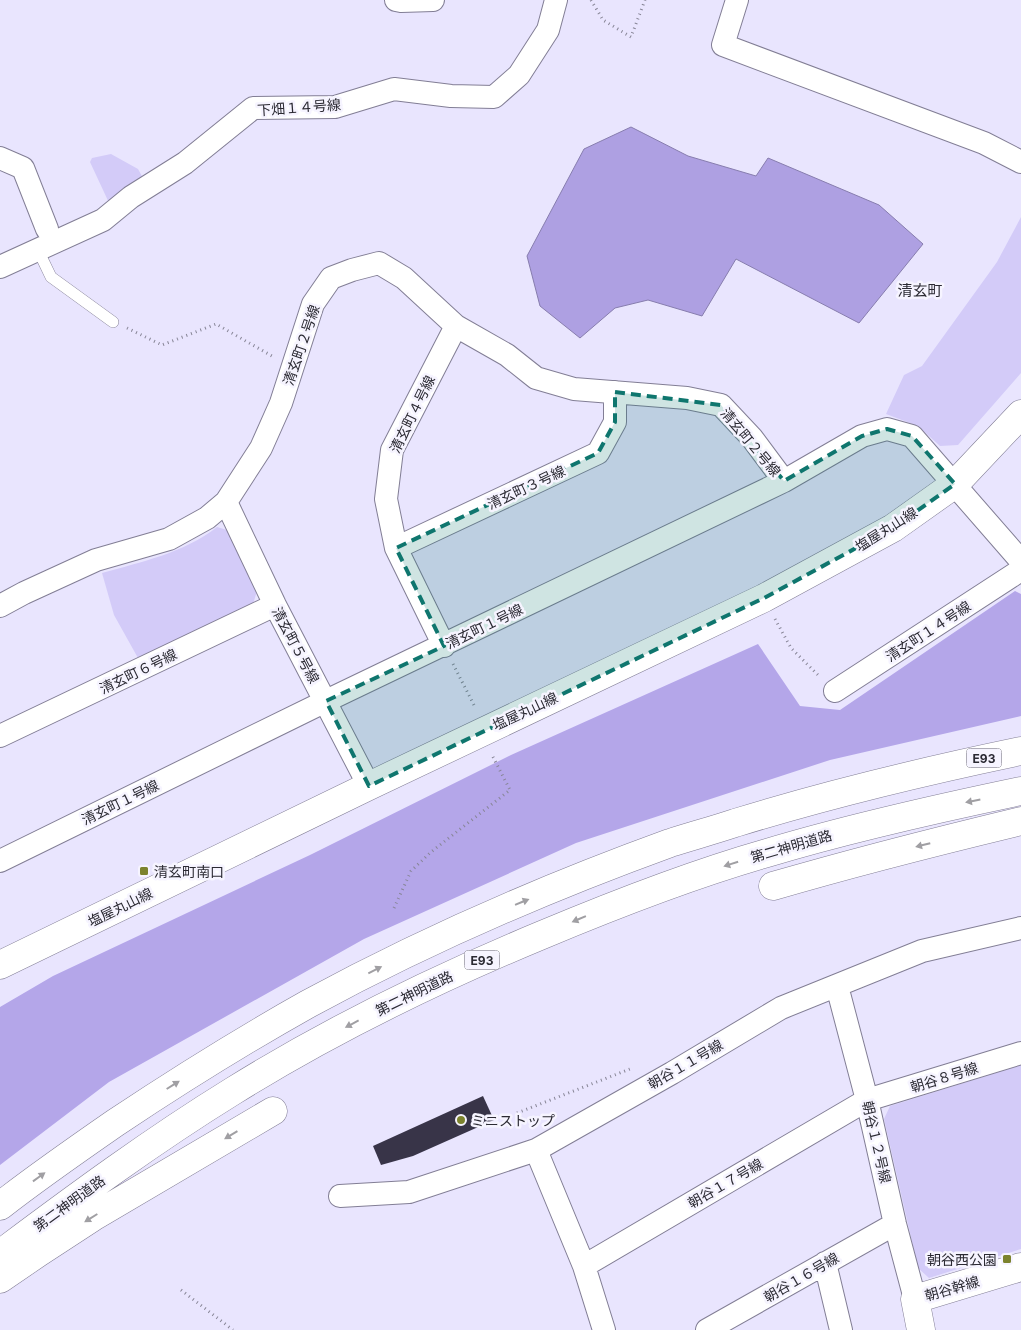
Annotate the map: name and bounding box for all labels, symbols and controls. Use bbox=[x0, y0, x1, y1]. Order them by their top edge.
street label: 下畑１４号線 bbox=[257, 96, 341, 118]
district label: 清玄町 bbox=[897, 281, 943, 300]
street label: 清玄町２号線 bbox=[279, 303, 323, 387]
street label: 清玄町４号線 bbox=[386, 373, 438, 455]
street label: 清玄町２号線 bbox=[717, 404, 785, 480]
street label: 清玄町３号線 bbox=[484, 462, 568, 512]
street label: 塩屋丸山線 bbox=[852, 503, 920, 555]
street label: 清玄町１４号線 bbox=[882, 597, 974, 665]
street label: 清玄町１号線 bbox=[443, 600, 525, 652]
street label: 清玄町５号線 bbox=[269, 604, 323, 686]
street label: 清玄町６号線 bbox=[97, 645, 179, 697]
street label: 塩屋丸山線 bbox=[490, 689, 560, 733]
road number: E93 bbox=[966, 748, 1002, 768]
street label: 清玄町１号線 bbox=[79, 776, 161, 828]
one-way arrow bbox=[966, 797, 981, 805]
street label: 第二神明道路 bbox=[748, 826, 834, 866]
one-way arrow bbox=[915, 841, 930, 849]
one-way arrow bbox=[724, 861, 739, 868]
place label: 清玄町南口 bbox=[154, 863, 224, 880]
marker: 清玄町南口 bbox=[138, 865, 150, 877]
street label: 塩屋丸山線 bbox=[85, 884, 155, 930]
one-way arrow bbox=[515, 897, 530, 905]
one-way arrow bbox=[572, 916, 586, 924]
road number: E93 bbox=[464, 950, 500, 970]
one-way arrow bbox=[368, 966, 382, 974]
street label: 第二神明道路 bbox=[373, 967, 455, 1019]
one-way arrow bbox=[344, 1020, 359, 1028]
street label: 朝谷１１号線 bbox=[644, 1036, 726, 1092]
street label: 朝谷８号線 bbox=[908, 1059, 980, 1095]
one-way arrow bbox=[167, 1080, 180, 1090]
street label: 朝谷１２号線 bbox=[859, 1099, 895, 1185]
place label: ミニストップ bbox=[471, 1112, 555, 1129]
marker: ミニストップ bbox=[455, 1114, 467, 1126]
one-way arrow bbox=[225, 1131, 238, 1140]
street label: 朝谷１７号線 bbox=[684, 1155, 766, 1211]
street label: 第二神明道路 bbox=[30, 1171, 108, 1235]
one-way arrow bbox=[32, 1172, 46, 1182]
one-way arrow bbox=[85, 1213, 98, 1223]
street label: 朝谷１６号線 bbox=[760, 1249, 842, 1305]
place label: 朝谷西公園 bbox=[927, 1251, 997, 1268]
marker: 朝谷西公園 bbox=[1001, 1253, 1013, 1265]
street label: 朝谷幹線 bbox=[923, 1272, 981, 1304]

